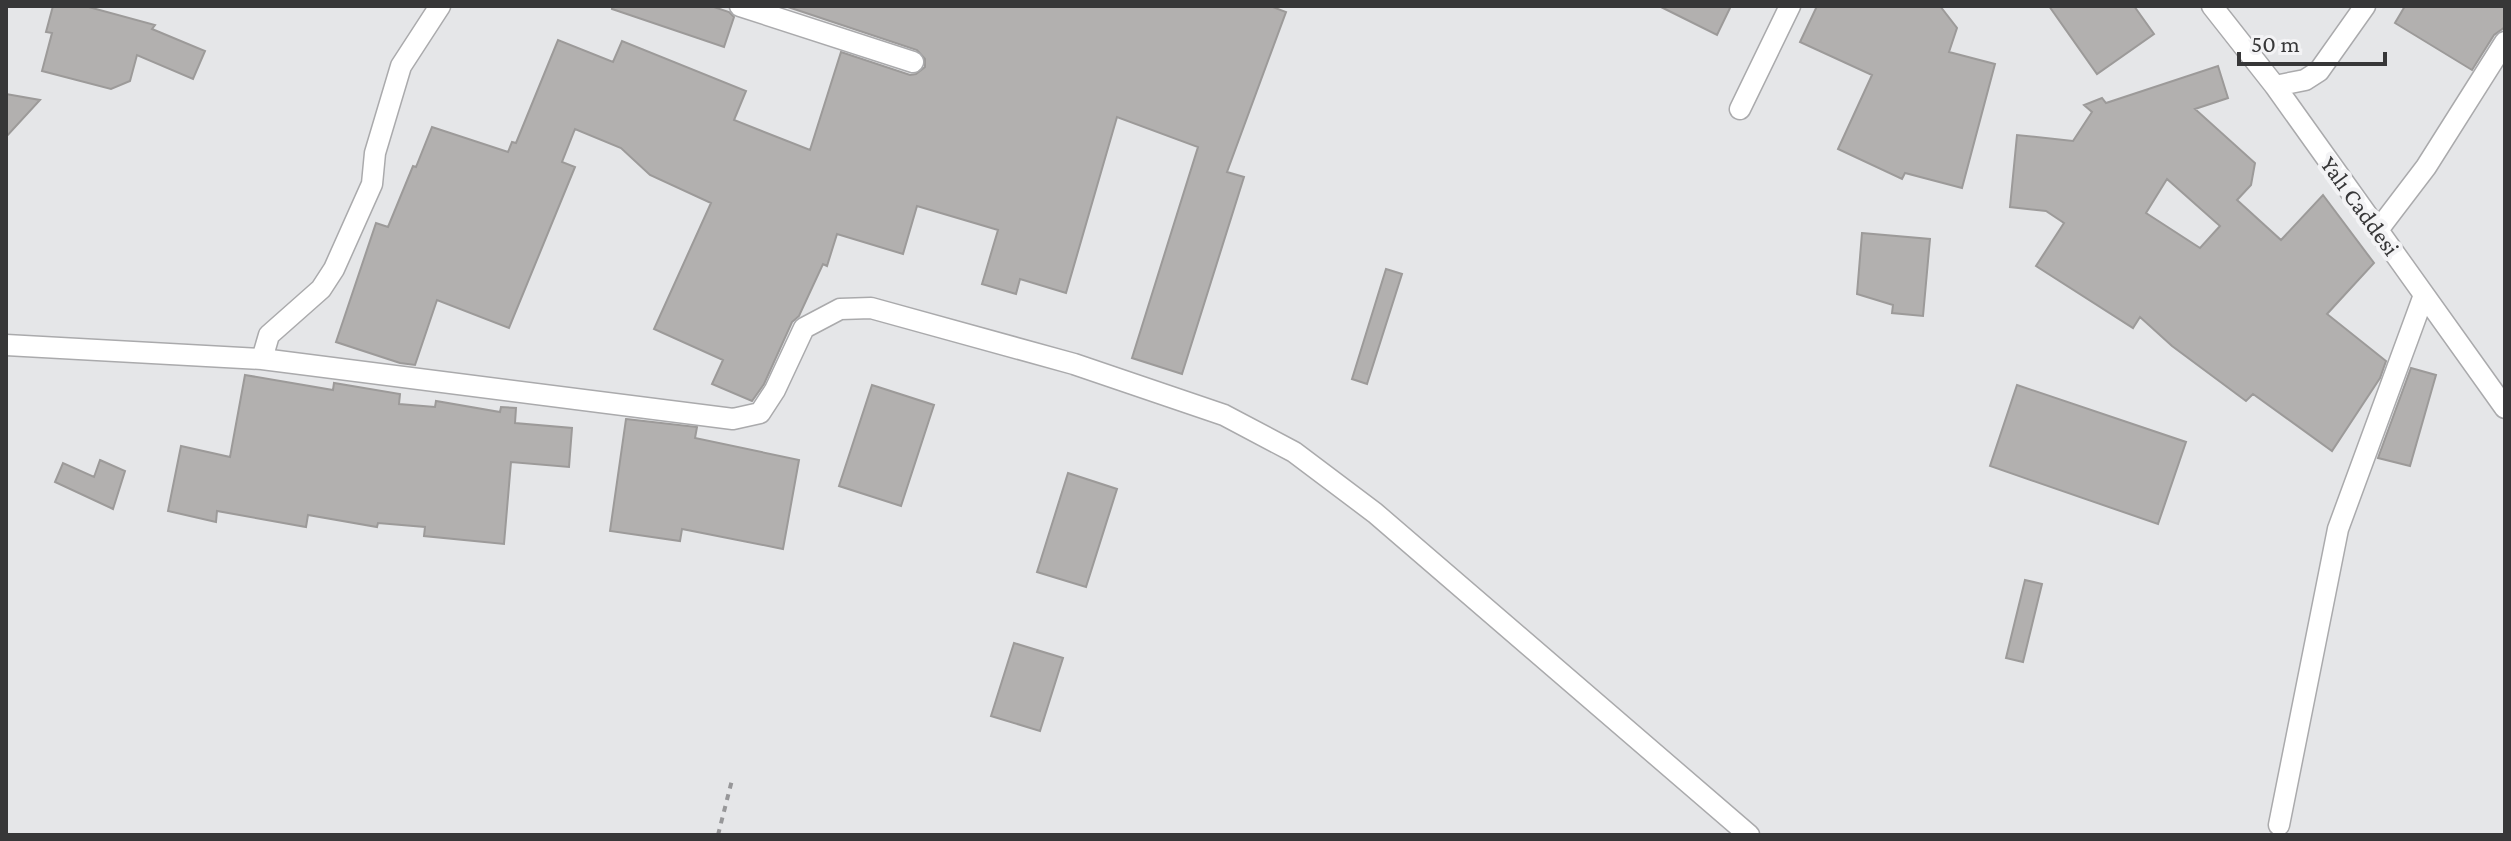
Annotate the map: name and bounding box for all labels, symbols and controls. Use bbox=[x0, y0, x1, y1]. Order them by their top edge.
scale bar bbox=[2239, 16, 2385, 66]
text: 50 m bbox=[2251, 30, 2300, 57]
street label: Yalı Caddesi bbox=[2315, 151, 2405, 261]

